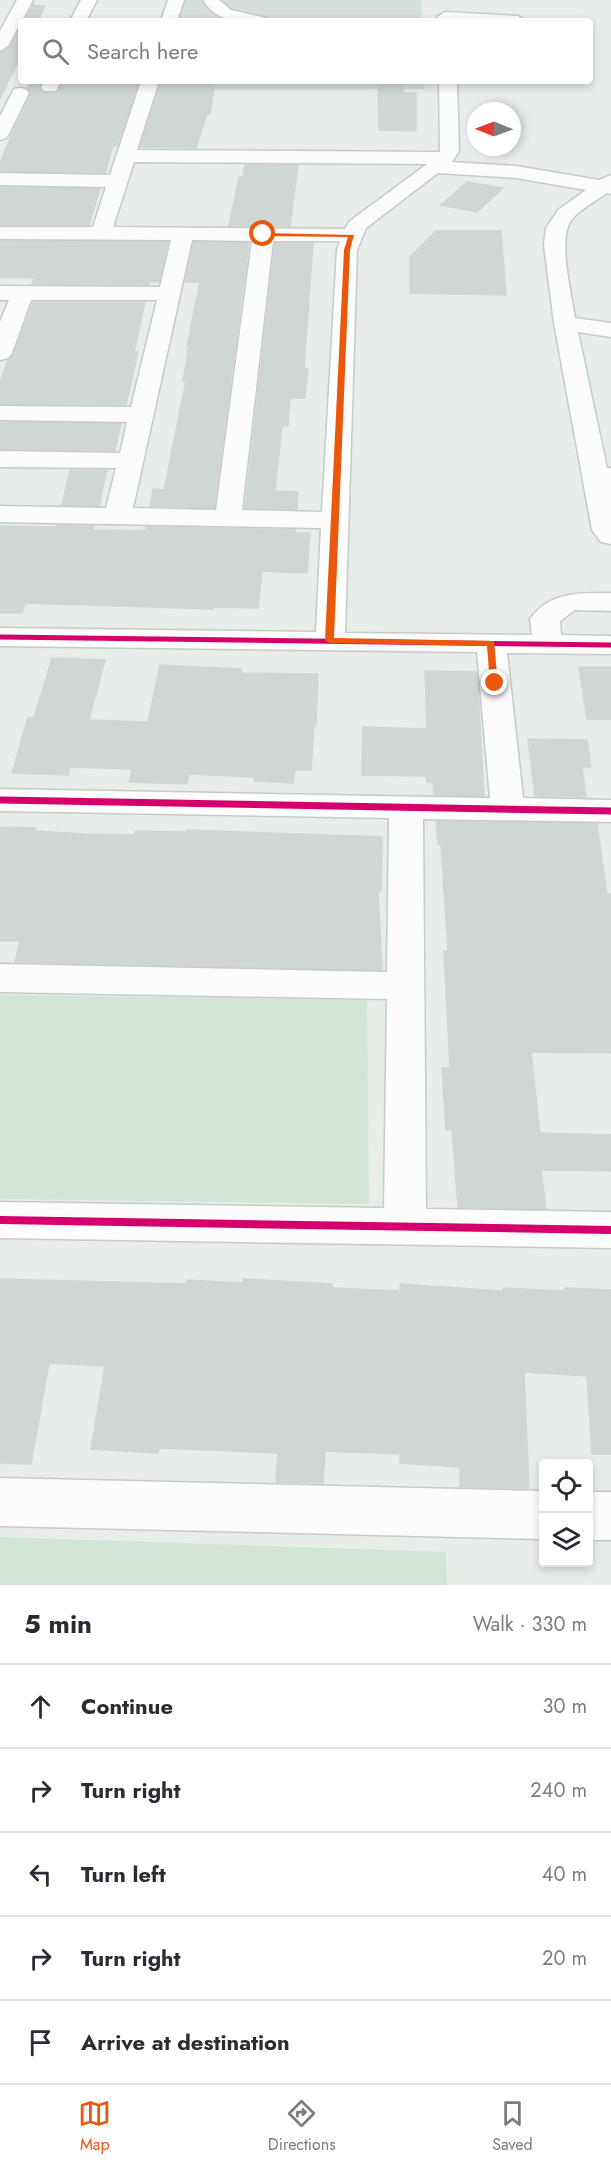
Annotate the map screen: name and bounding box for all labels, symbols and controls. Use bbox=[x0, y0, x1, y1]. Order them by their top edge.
search box bbox=[18, 18, 593, 84]
icon: search bbox=[39, 35, 72, 68]
text: Search here bbox=[87, 35, 198, 67]
north arrow bbox=[467, 102, 521, 156]
route start bbox=[249, 220, 275, 246]
route end bbox=[481, 669, 507, 695]
map controls bbox=[539, 1459, 593, 1567]
button: locate bbox=[539, 1459, 593, 1513]
button: layers bbox=[539, 1513, 593, 1567]
text: 5 min bbox=[24, 1605, 92, 1643]
text: Walk · 330 m bbox=[473, 1610, 587, 1639]
icon: ahead bbox=[24, 1690, 57, 1723]
text: Continue bbox=[81, 1690, 173, 1722]
text: 30 m bbox=[542, 1692, 587, 1721]
icon: right bbox=[24, 1774, 57, 1807]
text: Turn right bbox=[81, 1774, 181, 1806]
text: 240 m bbox=[530, 1776, 587, 1805]
icon: left bbox=[24, 1858, 57, 1891]
text: Turn left bbox=[81, 1858, 166, 1890]
text: 40 m bbox=[542, 1860, 587, 1889]
icon: right bbox=[24, 1942, 57, 1975]
text: Turn right bbox=[81, 1942, 181, 1974]
text: 20 m bbox=[542, 1944, 587, 1973]
icon: arrive bbox=[24, 2026, 57, 2059]
text: Arrive at destination bbox=[81, 2026, 290, 2058]
tab: Map bbox=[78, 2097, 111, 2156]
tab: Directions bbox=[268, 2097, 336, 2156]
tab: Saved bbox=[492, 2097, 533, 2156]

